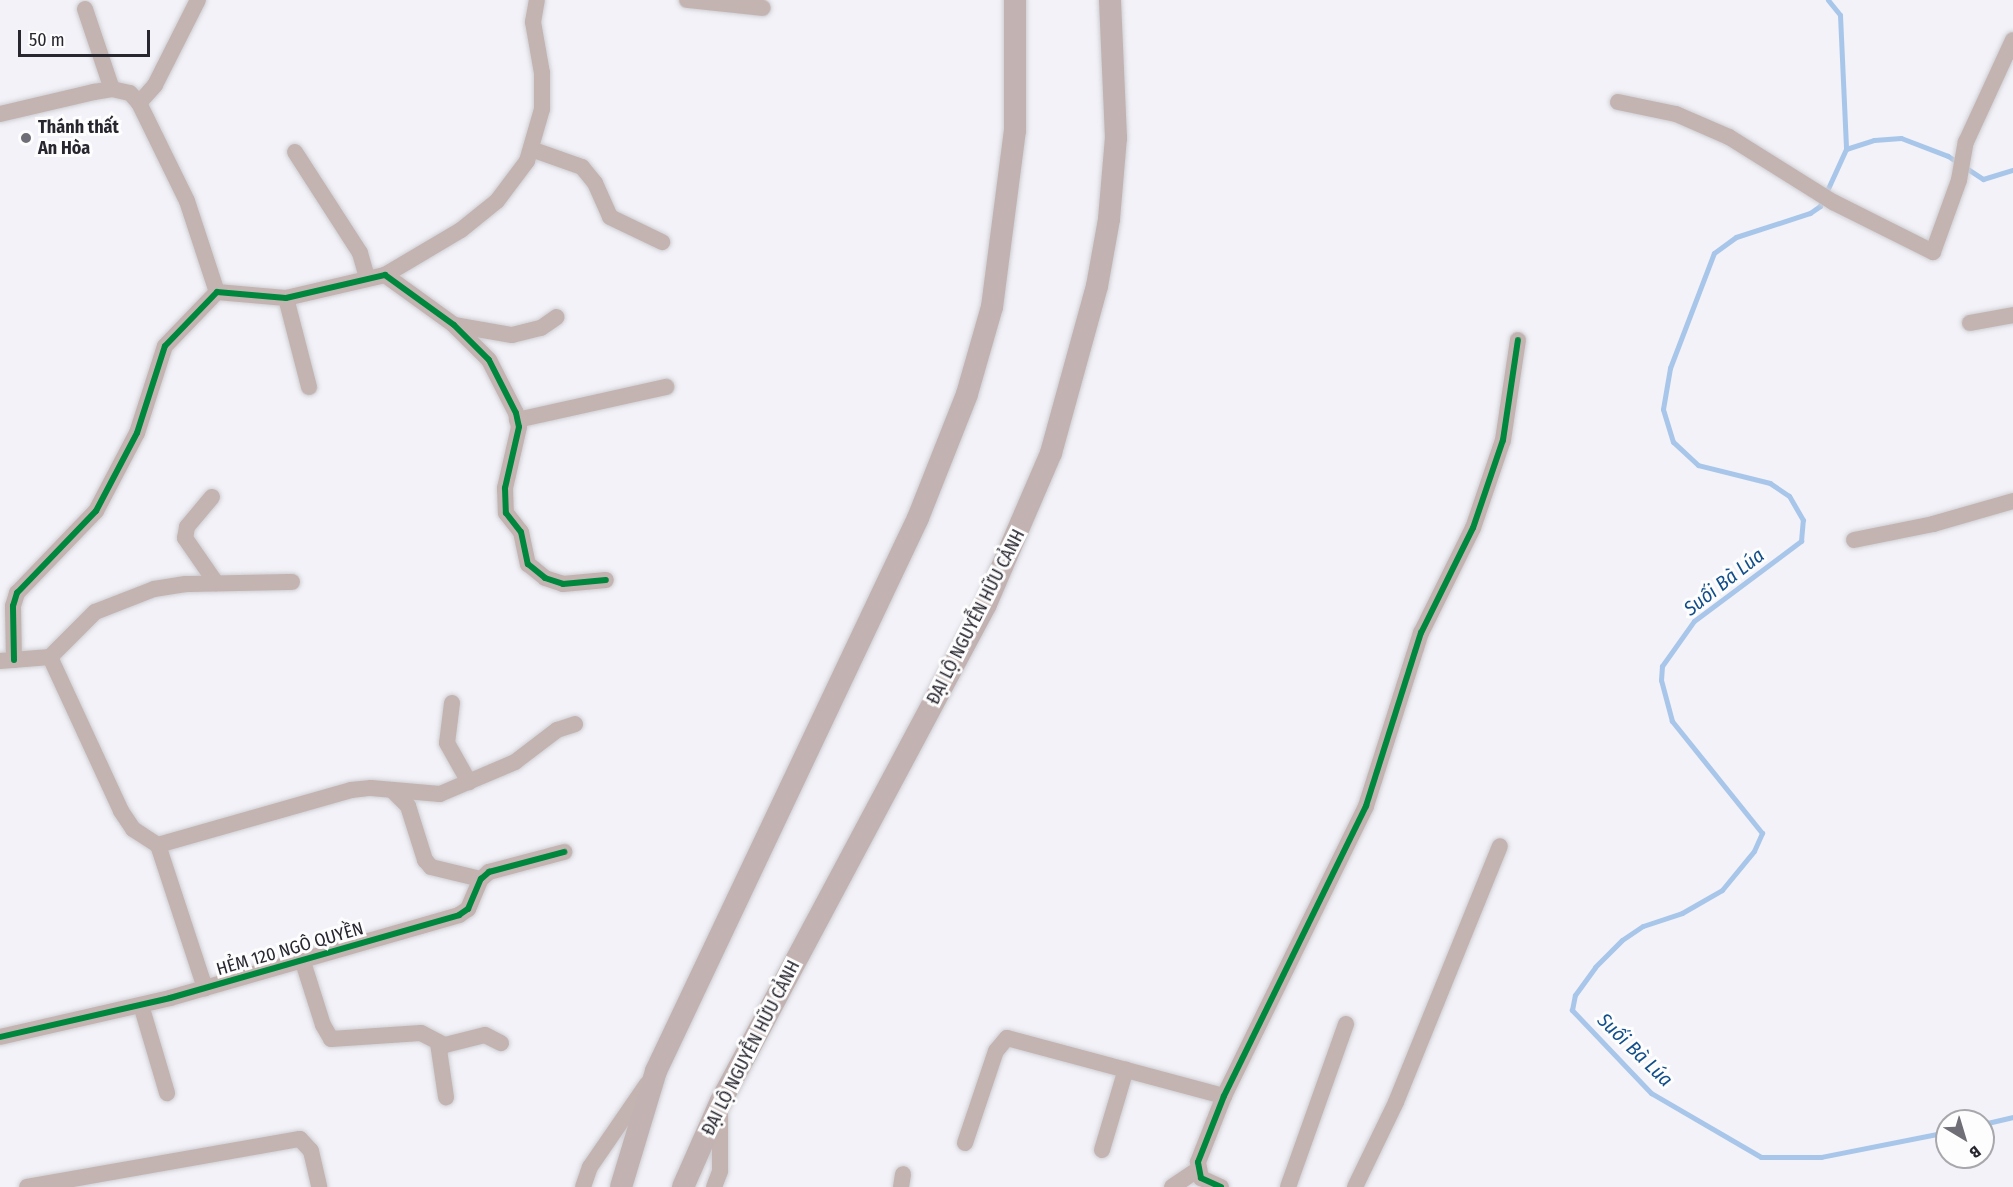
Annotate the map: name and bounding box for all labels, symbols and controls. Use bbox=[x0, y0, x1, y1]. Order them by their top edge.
scale bar bbox=[21, 18, 153, 56]
text: 50 m bbox=[29, 29, 65, 51]
place label: Thánh thất An Hòa bbox=[38, 117, 119, 160]
marker: Thánh thất An Hòa bbox=[19, 131, 33, 145]
street label: ĐẠI LỘ NGUYỄN HỮU CẢNH bbox=[922, 526, 1030, 708]
water label: Suối Bà Lúa bbox=[1679, 543, 1769, 621]
street label: HẺM 120 NGÔ QUYỀN bbox=[214, 918, 366, 980]
street label: ĐẠI LỘ NGUYỄN HỮU CẢNH bbox=[697, 957, 805, 1139]
water label: Suối Bà Lúa bbox=[1592, 1008, 1678, 1092]
north arrow bbox=[1935, 1109, 1995, 1169]
text: B bbox=[1966, 1142, 1985, 1162]

